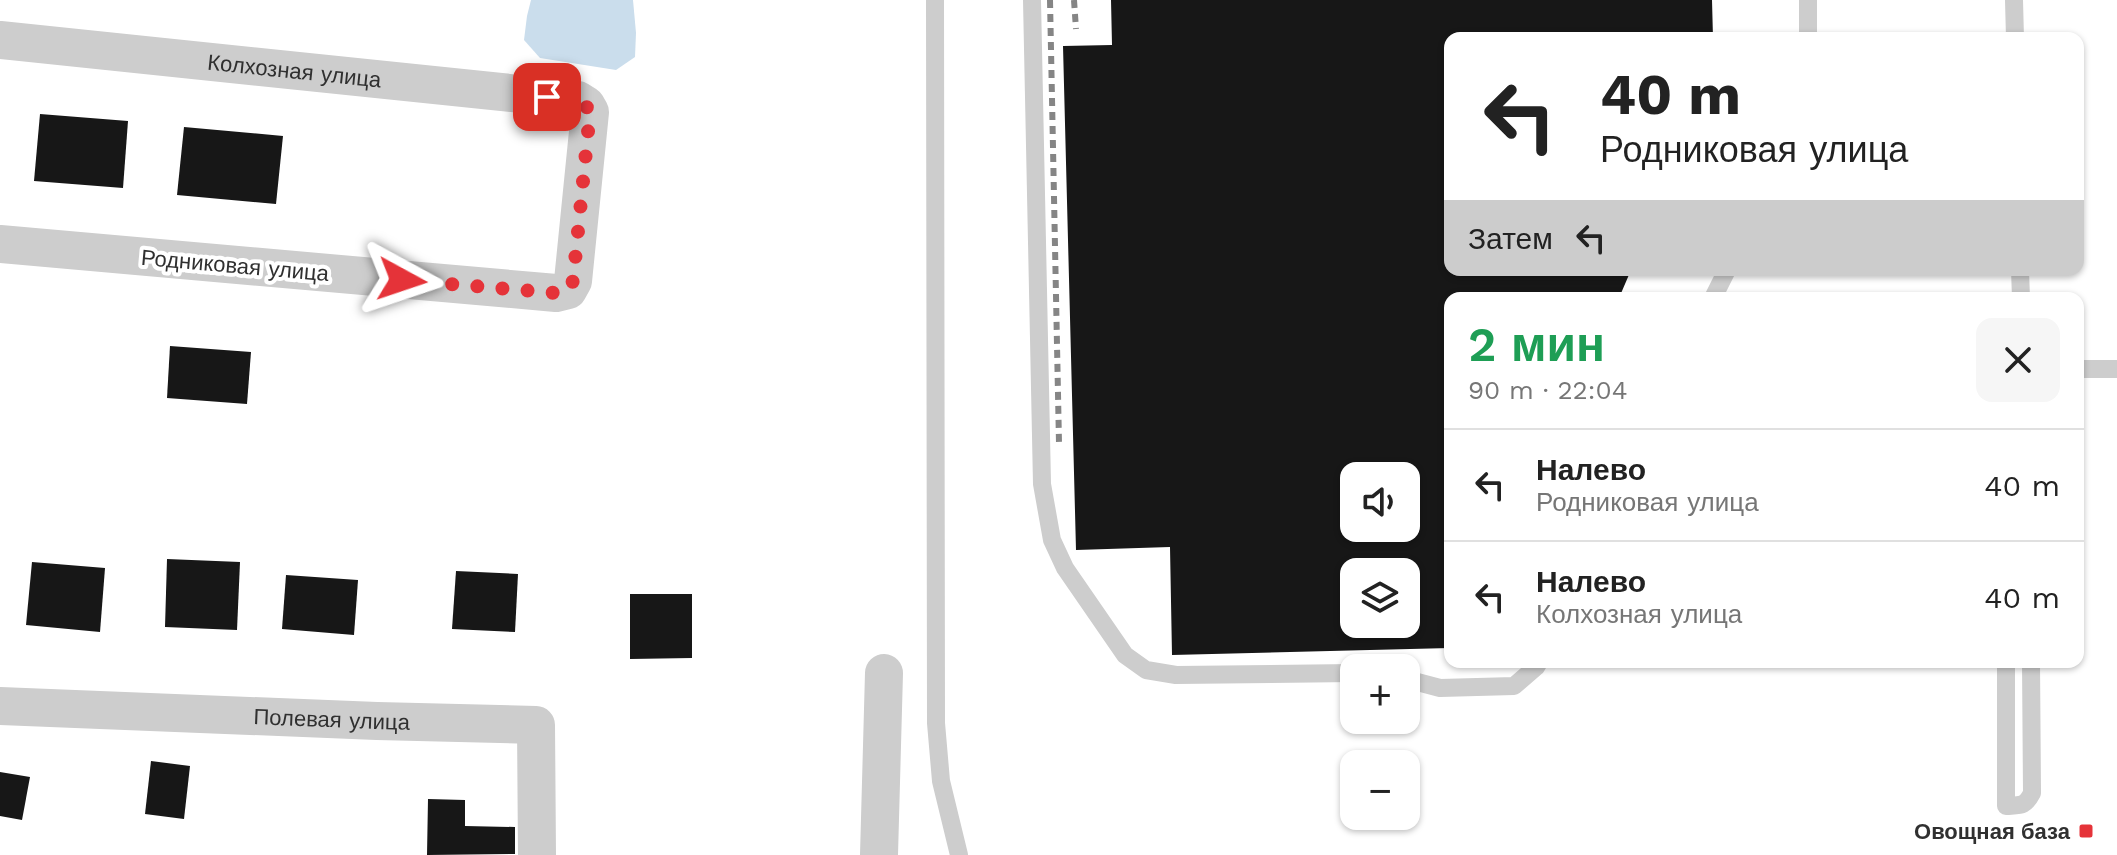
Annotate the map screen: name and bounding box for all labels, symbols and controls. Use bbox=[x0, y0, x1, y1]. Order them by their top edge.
street label: Колхозная улица bbox=[206, 50, 383, 93]
text: 40 m bbox=[1600, 62, 1741, 128]
pin bbox=[513, 63, 581, 131]
icon: left bbox=[1468, 64, 1572, 168]
icon: arrive bbox=[525, 75, 569, 119]
text: Родниковая улица bbox=[1600, 129, 1908, 171]
icon: left bbox=[1569, 216, 1613, 260]
text: Затем bbox=[1468, 221, 1553, 256]
position arrow bbox=[360, 238, 444, 322]
street label: Родниковая улица bbox=[140, 245, 331, 286]
text: 2 мин bbox=[1468, 316, 1605, 373]
button: close bbox=[1976, 318, 2060, 402]
text: 90 m · 22:04 bbox=[1468, 375, 1628, 405]
text: Налево bbox=[1536, 452, 1646, 487]
map controls bbox=[1340, 462, 1420, 830]
button: sound bbox=[1340, 462, 1420, 542]
icon: left bbox=[1468, 463, 1512, 507]
text: 40 m bbox=[1984, 468, 2060, 503]
text: Родниковая улица bbox=[1536, 487, 1759, 517]
button: layers bbox=[1340, 558, 1420, 638]
text: Налево bbox=[1536, 564, 1646, 599]
icon: left bbox=[1468, 575, 1512, 619]
text: 40 m bbox=[1984, 580, 2060, 615]
text: Колхозная улица bbox=[1536, 599, 1742, 629]
button: + bbox=[1340, 654, 1420, 734]
street label: Полевая улица bbox=[253, 704, 411, 735]
button: − bbox=[1340, 750, 1420, 830]
place label: Овощная база bbox=[1914, 819, 2071, 844]
marker: Овощная база bbox=[2077, 822, 2095, 840]

